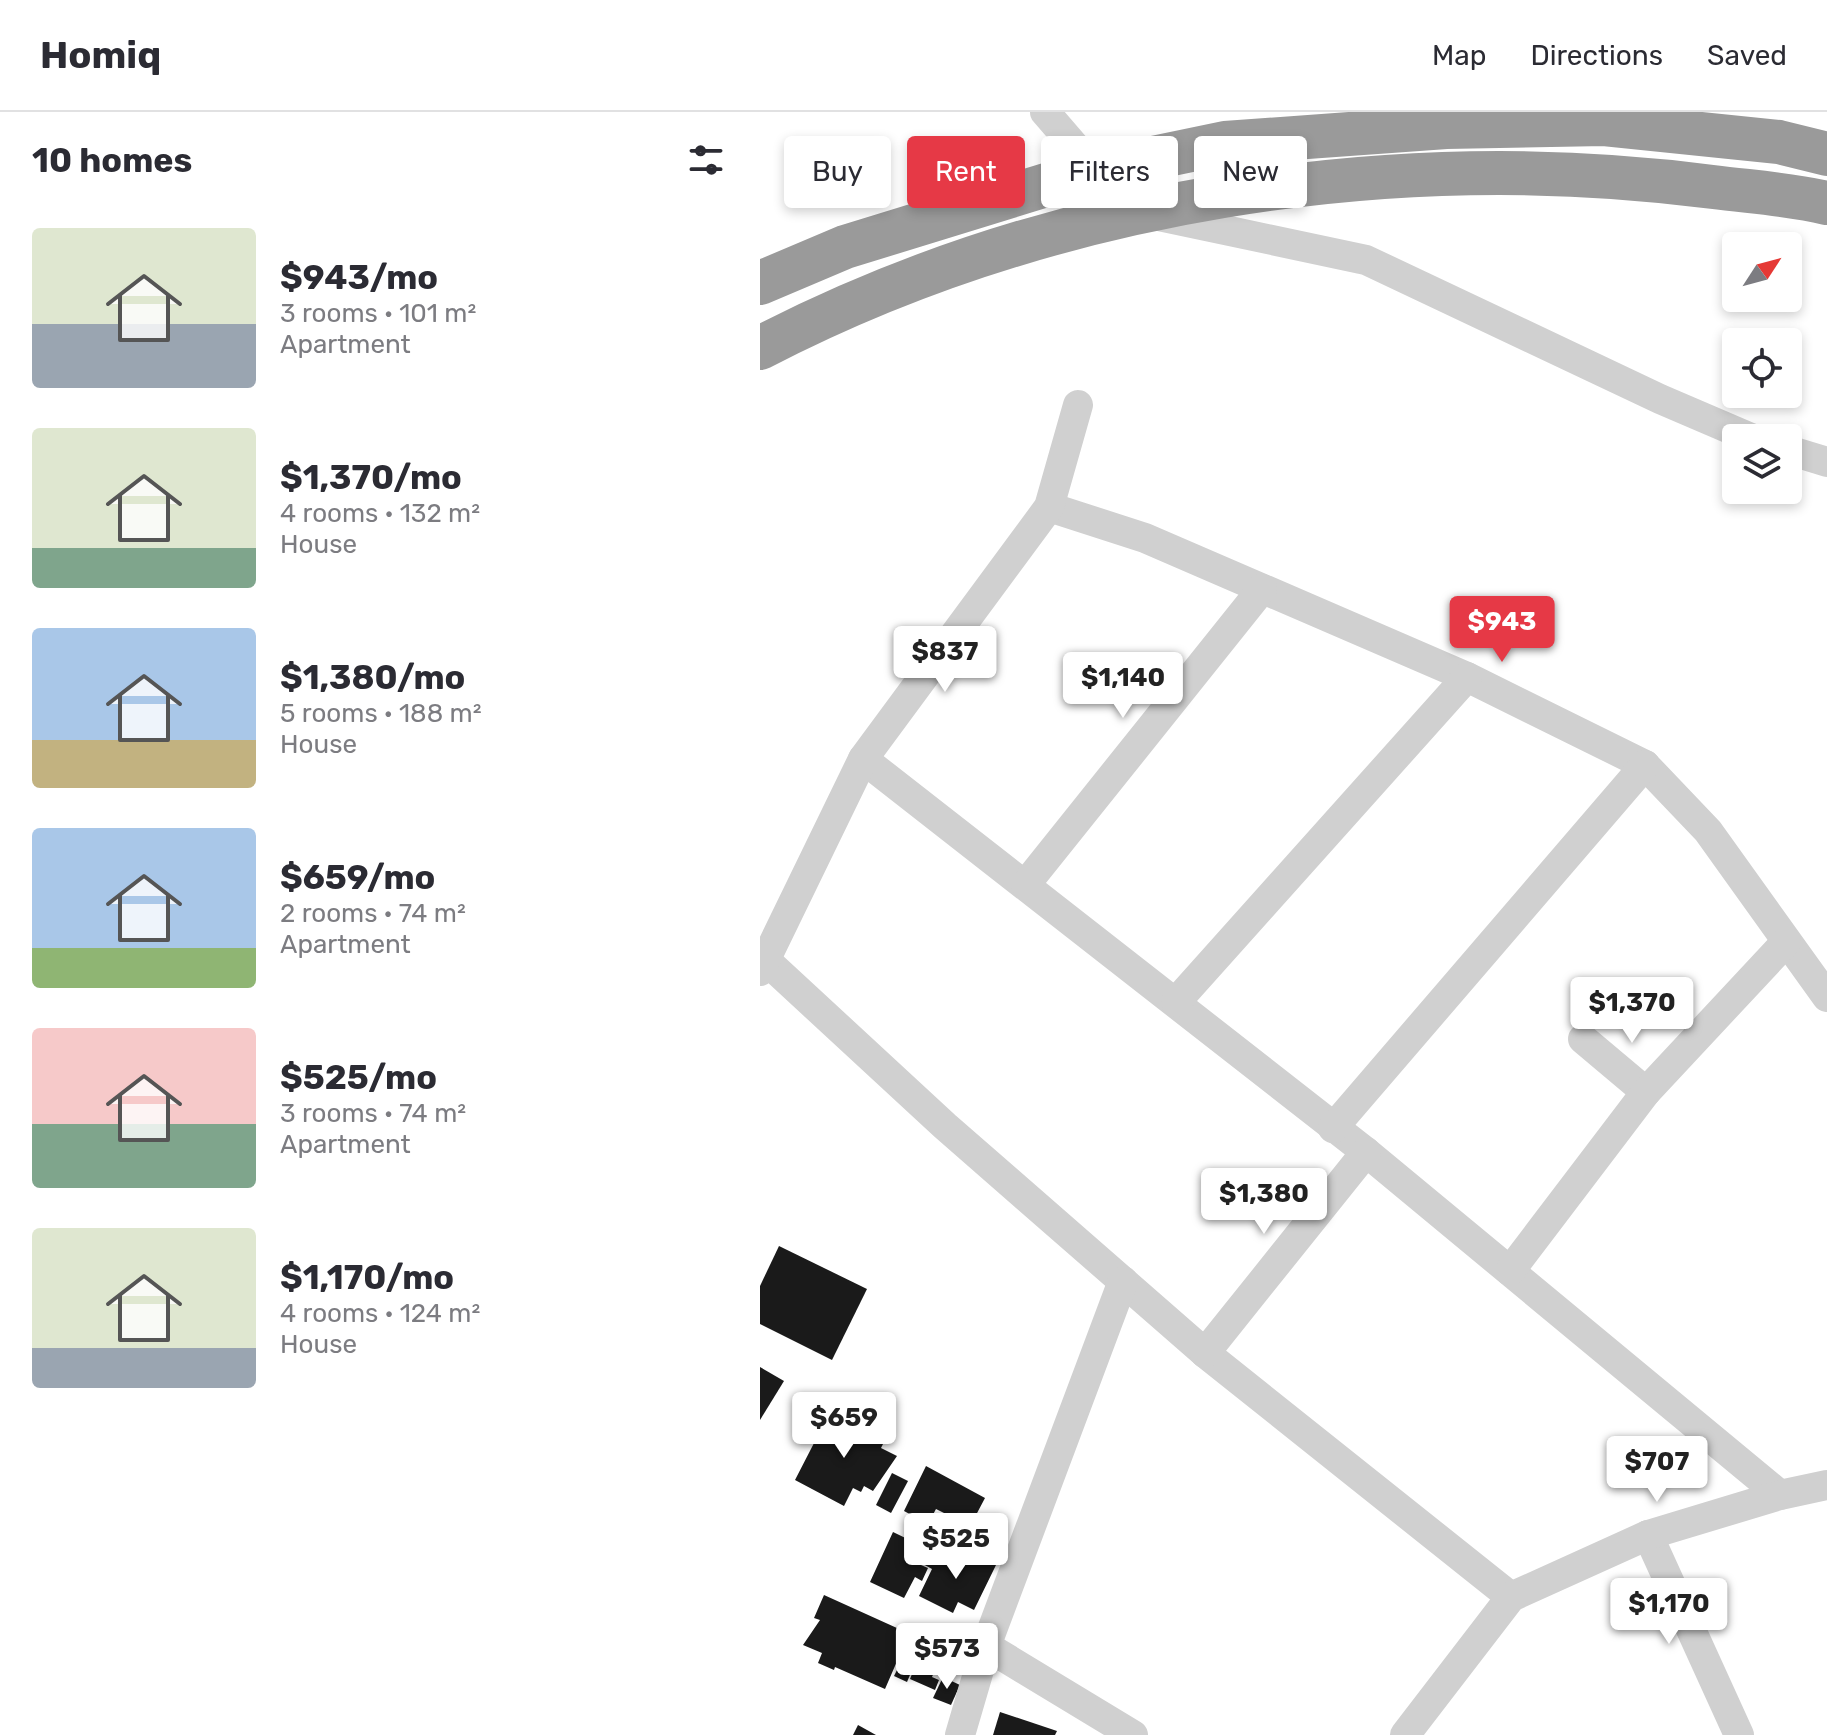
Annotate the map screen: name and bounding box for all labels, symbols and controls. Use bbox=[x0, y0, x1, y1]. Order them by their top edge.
text: Homiq bbox=[40, 32, 161, 78]
text: Map bbox=[1432, 39, 1486, 72]
text: Directions bbox=[1530, 39, 1663, 72]
text: Saved bbox=[1707, 39, 1787, 72]
chip: Buy bbox=[784, 136, 891, 208]
chip: Rent bbox=[907, 136, 1025, 208]
chip: Filters bbox=[1041, 136, 1178, 208]
chip: New bbox=[1194, 136, 1307, 208]
icon: filters bbox=[684, 138, 728, 182]
text: 10 homes bbox=[32, 140, 192, 181]
north arrow bbox=[1722, 232, 1802, 312]
map controls bbox=[1722, 232, 1802, 504]
text: $943/mo bbox=[280, 257, 438, 298]
icon: home bbox=[96, 260, 192, 356]
text: 3 rooms · 101 m² bbox=[280, 298, 476, 329]
button: locate bbox=[1722, 328, 1802, 408]
text: Apartment bbox=[280, 329, 411, 360]
button: layers bbox=[1722, 424, 1802, 504]
text: $1,370/mo bbox=[280, 457, 462, 498]
icon: home bbox=[96, 460, 192, 556]
text: 4 rooms · 132 m² bbox=[280, 498, 480, 529]
text: House bbox=[280, 529, 357, 560]
pin: $943 bbox=[1455, 596, 1549, 664]
text: $943 bbox=[1468, 606, 1536, 637]
pin: $837 bbox=[898, 626, 992, 694]
text: $837 bbox=[911, 636, 979, 667]
pin: $1,140 bbox=[1058, 652, 1188, 720]
text: $1,380/mo bbox=[280, 657, 465, 698]
icon: home bbox=[96, 660, 192, 756]
text: $1,140 bbox=[1081, 662, 1165, 693]
text: 5 rooms · 188 m² bbox=[280, 698, 482, 729]
text: House bbox=[280, 729, 357, 760]
text: $659/mo bbox=[280, 857, 435, 898]
icon: home bbox=[96, 860, 192, 956]
text: 2 rooms · 74 m² bbox=[280, 898, 466, 929]
text: Apartment bbox=[280, 929, 411, 960]
pin: $1,370 bbox=[1567, 977, 1697, 1045]
text: $1,370 bbox=[1588, 987, 1676, 1018]
text: $525/mo bbox=[280, 1057, 437, 1098]
icon: home bbox=[96, 1060, 192, 1156]
text: 3 rooms · 74 m² bbox=[280, 1098, 466, 1129]
text: Apartment bbox=[280, 1129, 411, 1160]
pin: $1,380 bbox=[1199, 1168, 1329, 1236]
text: $1,380 bbox=[1219, 1178, 1309, 1209]
text: $1,170/mo bbox=[280, 1257, 454, 1298]
icon: home bbox=[96, 1260, 192, 1356]
text: 4 rooms · 124 m² bbox=[280, 1298, 480, 1329]
text: House bbox=[280, 1329, 357, 1360]
pin: $659 bbox=[797, 1392, 891, 1460]
text: $659 bbox=[810, 1402, 878, 1433]
pin: $707 bbox=[1610, 1436, 1704, 1504]
text: $707 bbox=[1625, 1446, 1689, 1477]
pin: $525 bbox=[909, 1513, 1003, 1581]
text: $525 bbox=[922, 1523, 990, 1554]
pin: $1,170 bbox=[1604, 1578, 1734, 1646]
text: $1,170 bbox=[1628, 1588, 1710, 1619]
pin: $573 bbox=[900, 1623, 994, 1691]
text: $573 bbox=[914, 1633, 980, 1664]

